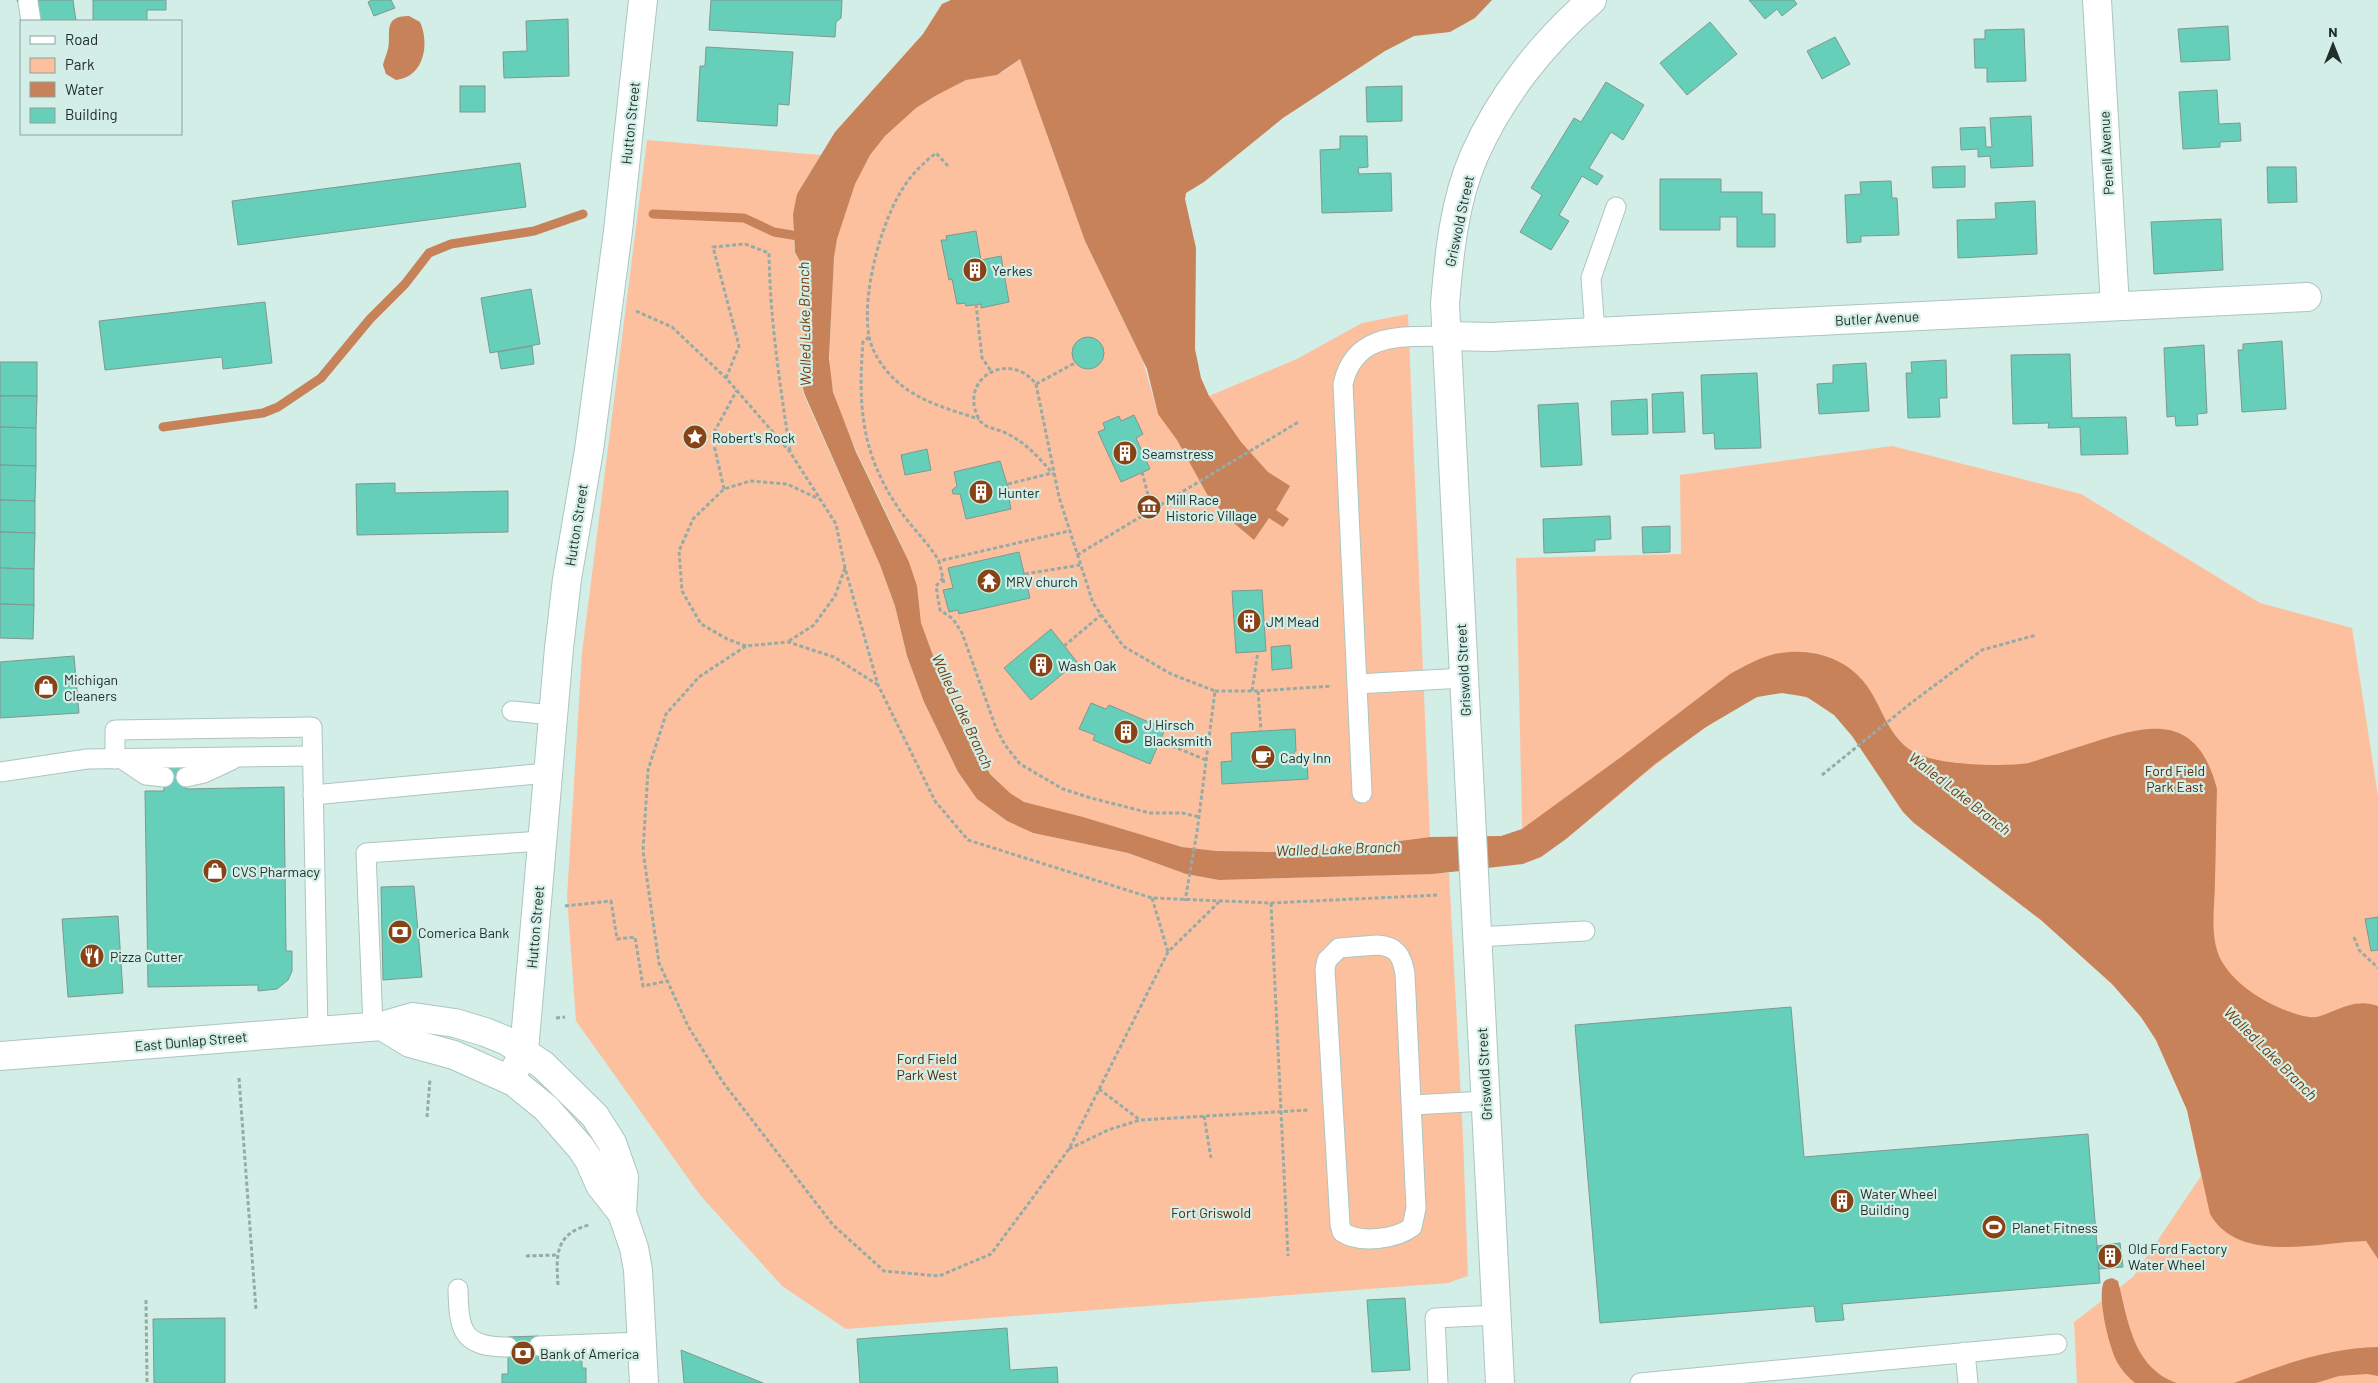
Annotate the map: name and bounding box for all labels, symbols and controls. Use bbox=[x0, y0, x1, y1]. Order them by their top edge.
legend bbox=[20, 20, 182, 135]
north arrow bbox=[2308, 20, 2358, 70]
text: N bbox=[2328, 23, 2338, 40]
text: Road bbox=[65, 30, 98, 48]
text: Park bbox=[65, 55, 95, 73]
text: Water bbox=[65, 80, 104, 98]
street label: Hutton Street bbox=[617, 81, 643, 165]
text: Building bbox=[65, 105, 118, 123]
street label: Penell Avenue bbox=[2095, 111, 2117, 195]
street label: Griswold Street bbox=[1441, 174, 1477, 268]
building icon: Yerkes bbox=[962, 257, 988, 283]
water label: Walled Lake Branch bbox=[794, 261, 814, 386]
place label: Yerkes bbox=[992, 262, 1033, 279]
street label: Butler Avenue bbox=[1834, 307, 1920, 329]
place icon: Robert's Rock bbox=[682, 424, 708, 450]
place label: Robert's Rock bbox=[712, 429, 795, 446]
building icon: Seamstress bbox=[1112, 440, 1138, 466]
place label: Seamstress bbox=[1142, 445, 1214, 462]
building icon: Hunter bbox=[968, 479, 994, 505]
street label: Hutton Street bbox=[561, 483, 591, 567]
place label: Hunter bbox=[998, 484, 1040, 501]
place label: Mill Race Historic Village bbox=[1166, 491, 1257, 524]
museum icon: Mill Race Historic Village bbox=[1136, 494, 1162, 520]
temple icon: MRV church bbox=[976, 568, 1002, 594]
place label: MRV church bbox=[1006, 573, 1078, 590]
building icon: JM Mead bbox=[1236, 608, 1262, 634]
place label: JM Mead bbox=[1266, 613, 1319, 630]
street label: Griswold Street bbox=[1452, 623, 1474, 717]
water label: Walled Lake Branch bbox=[929, 651, 998, 771]
building icon: Wash Oak bbox=[1028, 652, 1054, 678]
place label: Wash Oak bbox=[1058, 657, 1117, 674]
place label: Michigan Cleaners bbox=[64, 671, 118, 704]
shop icon: Michigan Cleaners bbox=[33, 674, 59, 700]
place label: J Hirsch Blacksmith bbox=[1144, 716, 1212, 749]
building icon: J Hirsch Blacksmith bbox=[1113, 719, 1139, 745]
cafe icon: Cady Inn bbox=[1250, 744, 1276, 770]
water label: Walled Lake Branch bbox=[1905, 748, 2015, 839]
place label: Cady Inn bbox=[1280, 749, 1331, 766]
park label: Ford Field Park East bbox=[2145, 762, 2205, 795]
water label: Walled Lake Branch bbox=[1275, 837, 1401, 859]
shop icon: CVS Pharmacy bbox=[202, 858, 228, 884]
place label: CVS Pharmacy bbox=[232, 863, 321, 880]
street label: Hutton Street bbox=[523, 885, 547, 969]
bank icon: Comerica Bank bbox=[387, 919, 413, 945]
place label: Comerica Bank bbox=[418, 924, 509, 941]
restaurant icon: Pizza Cutter bbox=[79, 943, 105, 969]
place label: Pizza Cutter bbox=[110, 948, 183, 965]
water label: Walled Lake Branch bbox=[2221, 1003, 2322, 1104]
street label: Griswold Street bbox=[1473, 1027, 1495, 1121]
street label: East Dunlap Street bbox=[134, 1028, 248, 1054]
park label: Ford Field Park West bbox=[896, 1050, 958, 1083]
place label: Water Wheel Building bbox=[1860, 1185, 1937, 1218]
building icon: Water Wheel Building bbox=[1829, 1188, 1855, 1214]
park label: Fort Griswold bbox=[1171, 1204, 1251, 1221]
sports icon: Planet Fitness bbox=[1981, 1214, 2007, 1240]
place label: Planet Fitness bbox=[2012, 1219, 2098, 1236]
place label: Old Ford Factory Water Wheel bbox=[2128, 1240, 2228, 1273]
building icon: Old Ford Factory Water Wheel bbox=[2097, 1243, 2123, 1269]
bank icon: Bank of America bbox=[510, 1340, 536, 1366]
place label: Bank of America bbox=[540, 1345, 639, 1362]

